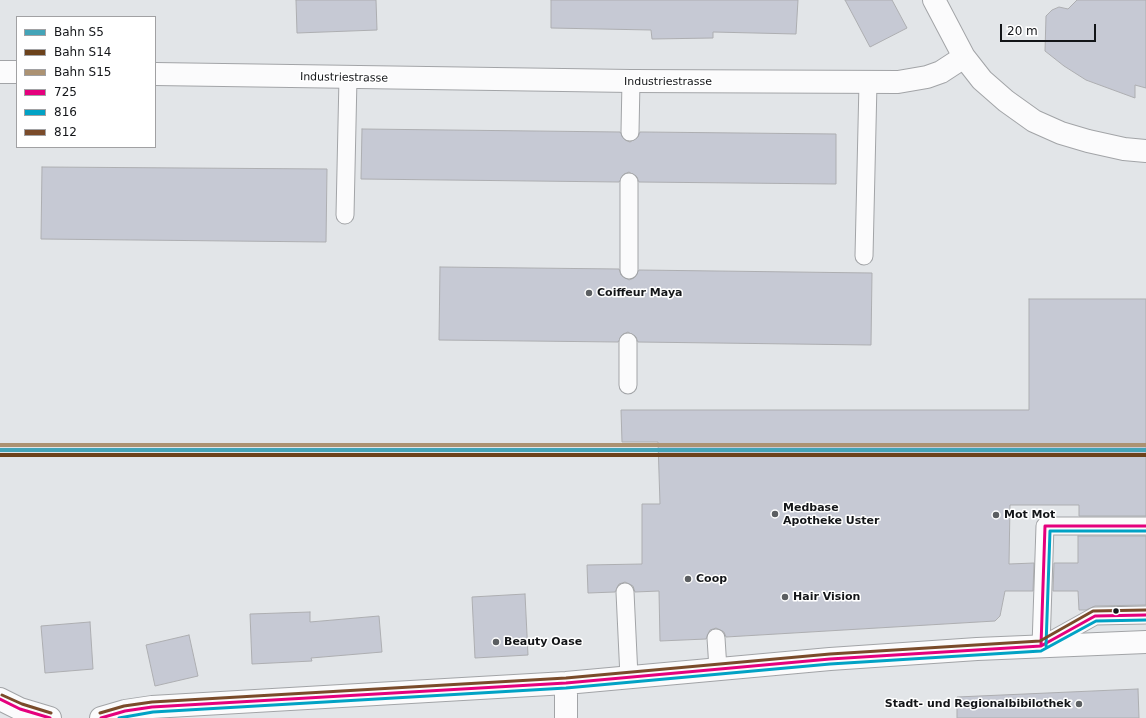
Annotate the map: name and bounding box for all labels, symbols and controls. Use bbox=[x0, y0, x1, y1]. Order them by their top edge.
legend bbox=[16, 16, 156, 148]
scale bar bbox=[1002, 16, 1098, 42]
text: 20 m bbox=[1007, 24, 1038, 38]
text: Bahn S5 bbox=[54, 25, 104, 39]
text: Bahn S14 bbox=[54, 45, 112, 59]
text: Bahn S15 bbox=[54, 65, 112, 79]
street label: Industriestrasse bbox=[300, 71, 388, 85]
street label: Industriestrasse bbox=[624, 75, 712, 89]
text: 725 bbox=[54, 85, 77, 99]
text: 816 bbox=[54, 105, 77, 119]
text: 812 bbox=[54, 125, 77, 139]
place label: Coiffeur Maya bbox=[597, 286, 682, 300]
marker: Coiffeur Maya bbox=[584, 288, 594, 298]
place label: Medbase Apotheke Uster bbox=[783, 501, 879, 527]
place label: Mot Mot bbox=[1004, 508, 1055, 522]
marker: Medbase Apotheke Uster bbox=[770, 509, 780, 519]
marker: Mot Mot bbox=[991, 510, 1001, 520]
place label: Coop bbox=[696, 572, 727, 586]
marker: Coop bbox=[683, 574, 693, 584]
place label: Hair Vision bbox=[793, 590, 860, 604]
marker: Hair Vision bbox=[780, 592, 790, 602]
unlabelled marker bbox=[1111, 606, 1121, 616]
place label: Beauty Oase bbox=[504, 635, 582, 649]
marker: Beauty Oase bbox=[491, 637, 501, 647]
place label: Stadt- und Regionalbibilothek bbox=[885, 697, 1071, 711]
marker: Stadt- und Regionalbibilothek bbox=[1074, 699, 1084, 709]

